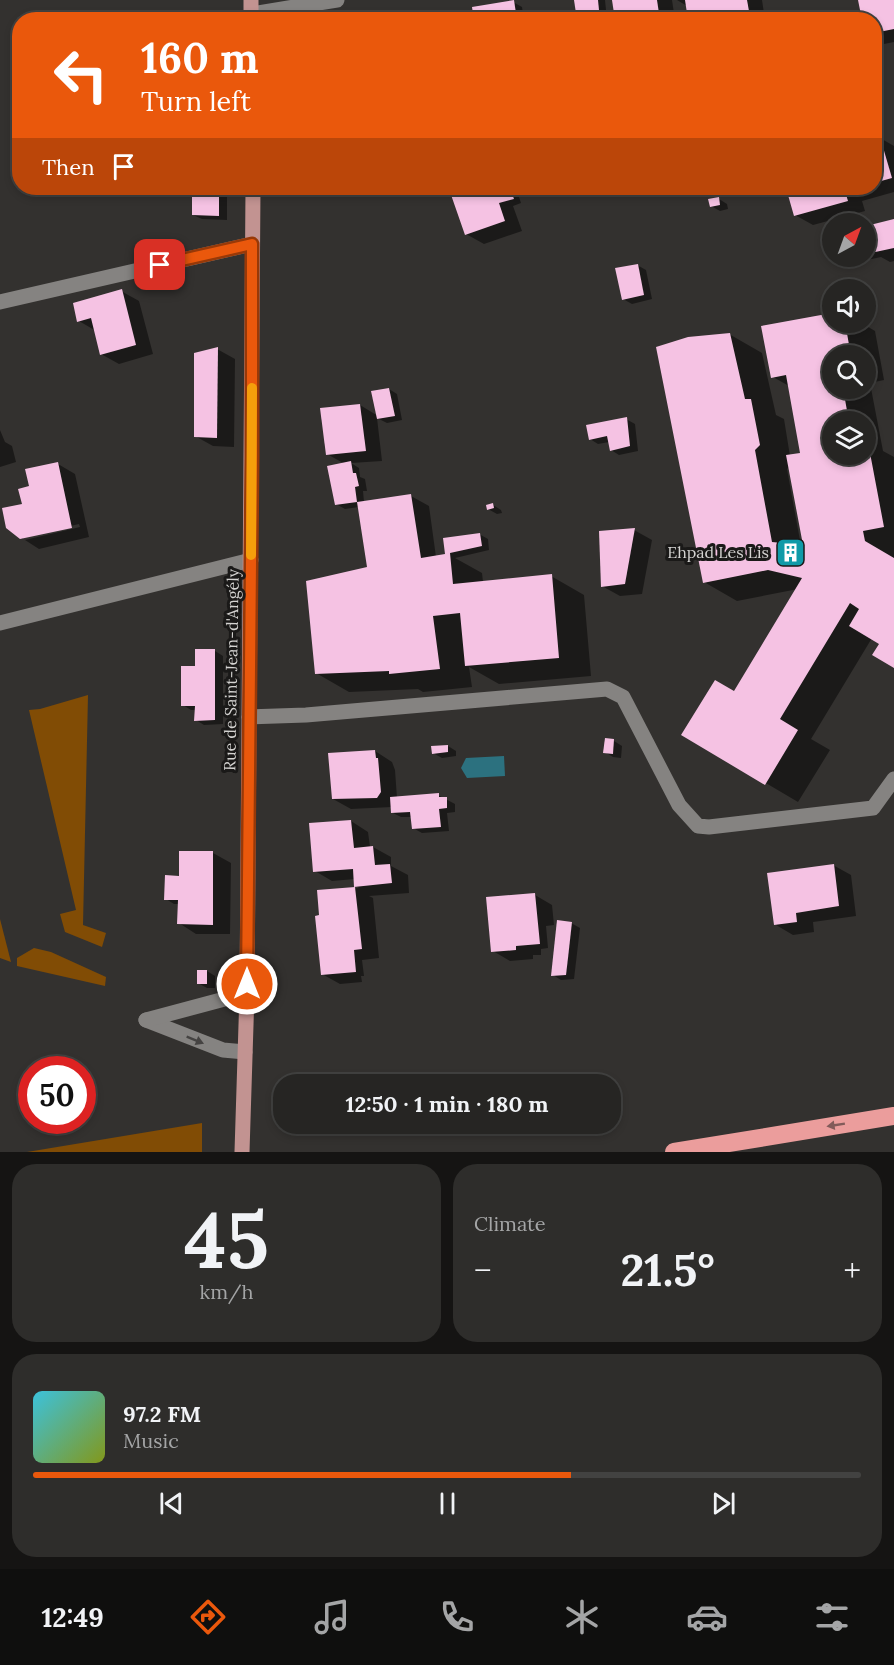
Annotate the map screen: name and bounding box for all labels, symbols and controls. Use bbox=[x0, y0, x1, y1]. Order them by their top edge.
text: 160 m bbox=[141, 31, 259, 85]
icon: left bbox=[42, 36, 120, 114]
text: Turn left bbox=[141, 84, 251, 118]
icon: arrive bbox=[107, 150, 140, 183]
text: Then bbox=[42, 153, 95, 181]
north arrow bbox=[822, 213, 876, 267]
map controls bbox=[822, 213, 876, 465]
pin bbox=[134, 239, 185, 290]
icon: arrive bbox=[143, 248, 176, 281]
button: sound bbox=[822, 279, 876, 333]
button: search bbox=[822, 345, 876, 399]
button: layers bbox=[822, 411, 876, 465]
building icon: Ehpad Les Lis bbox=[774, 536, 806, 568]
place label: Ehpad Les Lis bbox=[667, 542, 769, 562]
street label: Rue de Saint-Jean-d'Angély bbox=[219, 568, 243, 771]
position arrow bbox=[215, 952, 279, 1016]
one-way arrow bbox=[186, 1035, 204, 1045]
speed limit sign: 50 bbox=[18, 1056, 96, 1134]
text: 12:50 · 1 min · 180 m bbox=[346, 1090, 548, 1118]
one-way arrow bbox=[827, 1121, 846, 1130]
text: 45 bbox=[184, 1190, 269, 1289]
text: Climate bbox=[474, 1211, 546, 1236]
text: 21.5° bbox=[620, 1241, 715, 1298]
text: − bbox=[474, 1249, 492, 1291]
text: + bbox=[843, 1249, 861, 1291]
text: km/h bbox=[199, 1279, 254, 1304]
text: 97.2 FM bbox=[123, 1400, 201, 1428]
text: Music bbox=[123, 1428, 179, 1453]
icon: previous bbox=[155, 1487, 188, 1520]
icon: pause bbox=[431, 1487, 464, 1520]
icon: next bbox=[707, 1487, 740, 1520]
icon: directions bbox=[187, 1596, 229, 1638]
icon: music bbox=[311, 1596, 353, 1638]
icon: phone bbox=[436, 1596, 478, 1638]
icon: climate bbox=[561, 1596, 603, 1638]
icon: car bbox=[686, 1596, 728, 1638]
icon: filters bbox=[811, 1596, 853, 1638]
text: 12:49 bbox=[41, 1600, 104, 1634]

